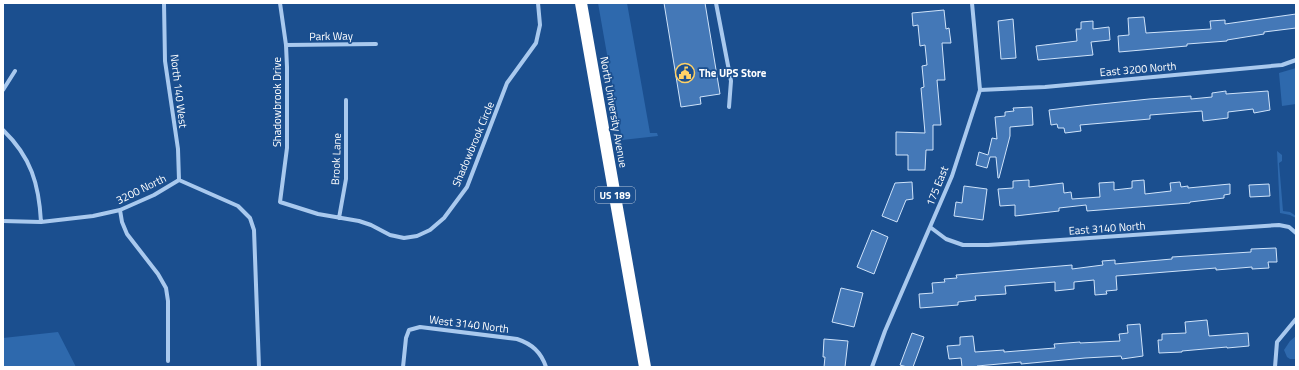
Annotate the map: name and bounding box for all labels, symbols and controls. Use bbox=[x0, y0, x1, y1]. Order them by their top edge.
street label: Park Way bbox=[309, 28, 354, 44]
street label: North 140 West bbox=[167, 53, 191, 129]
street label: North University Avenue bbox=[596, 55, 632, 169]
street label: Shadowbrook Drive bbox=[269, 56, 285, 147]
street label: East 3200 North bbox=[1099, 58, 1177, 80]
public building icon: The UPS Store bbox=[674, 62, 696, 84]
place label: The UPS Store bbox=[699, 65, 767, 81]
street label: Shadowbrook Circle bbox=[448, 99, 498, 189]
street label: Brook Lane bbox=[327, 132, 345, 185]
street label: 175 East bbox=[922, 164, 952, 208]
street label: 3200 North bbox=[113, 170, 169, 208]
road number: US 189 bbox=[595, 187, 635, 203]
street label: East 3140 North bbox=[1068, 217, 1146, 239]
street label: West 3140 North bbox=[428, 311, 510, 337]

